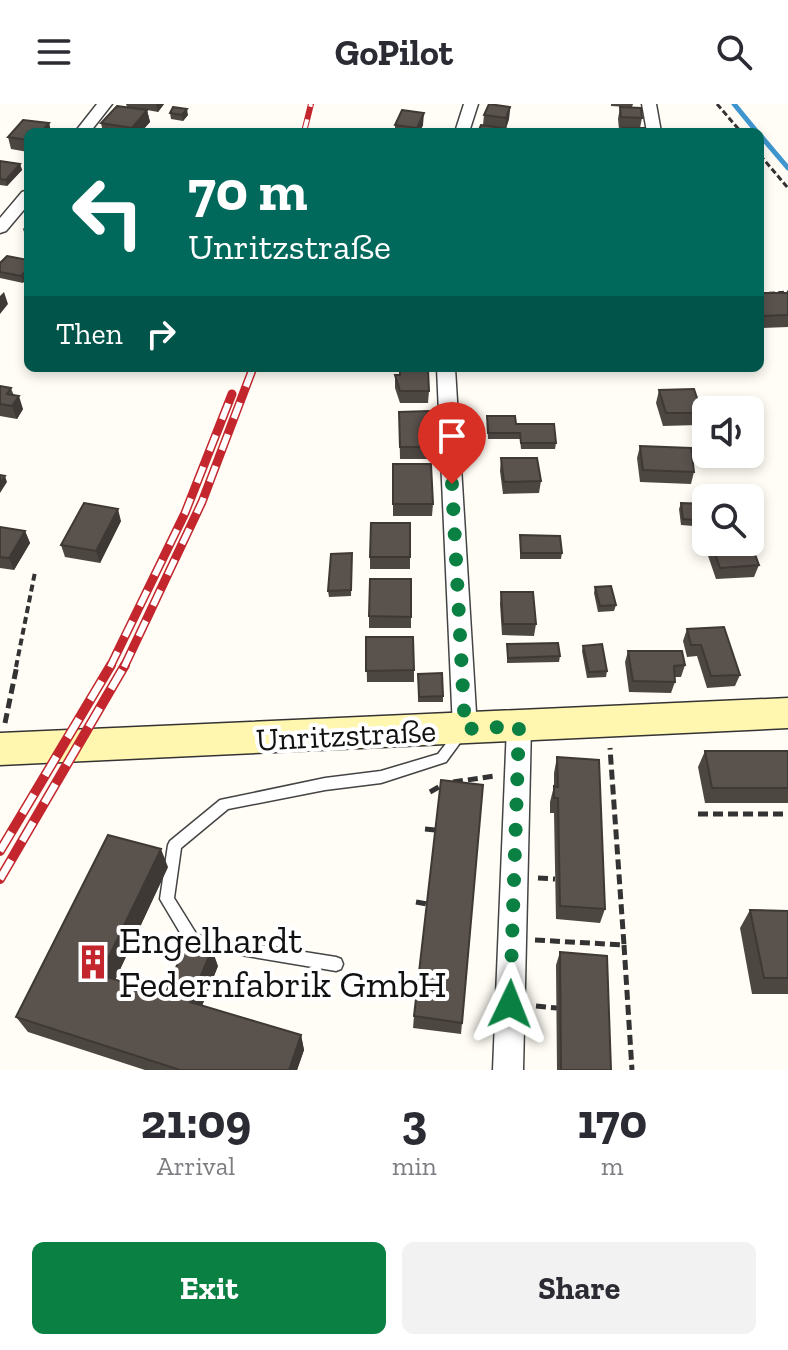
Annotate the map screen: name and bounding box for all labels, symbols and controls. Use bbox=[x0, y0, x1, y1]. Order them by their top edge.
icon: menu bbox=[32, 30, 76, 74]
icon: search bbox=[712, 30, 756, 74]
text: GoPilot bbox=[335, 31, 453, 74]
text: 70 m bbox=[188, 157, 308, 224]
icon: left bbox=[56, 160, 160, 264]
text: Unritzstraße bbox=[188, 225, 391, 268]
icon: right bbox=[139, 312, 183, 356]
text: Then bbox=[56, 316, 123, 352]
map controls bbox=[692, 396, 764, 556]
button: sound bbox=[692, 396, 764, 468]
pin bbox=[418, 402, 486, 484]
icon: arrive bbox=[430, 414, 474, 458]
button: search bbox=[692, 484, 764, 556]
street label: Unritzstraße bbox=[255, 711, 437, 759]
place label: Engelhardt Federnfabrik GmbH bbox=[119, 917, 447, 1007]
building icon: Engelhardt Federnfabrik GmbH bbox=[74, 943, 112, 981]
position arrow bbox=[468, 962, 552, 1046]
text: 21:09 bbox=[141, 1093, 251, 1150]
text: 3 bbox=[401, 1093, 427, 1150]
text: 170 bbox=[577, 1093, 647, 1150]
text: Arrival bbox=[157, 1150, 235, 1182]
text: min bbox=[392, 1150, 437, 1182]
text: m bbox=[601, 1150, 624, 1182]
button: Exit bbox=[32, 1242, 386, 1334]
button: Share bbox=[402, 1242, 756, 1334]

